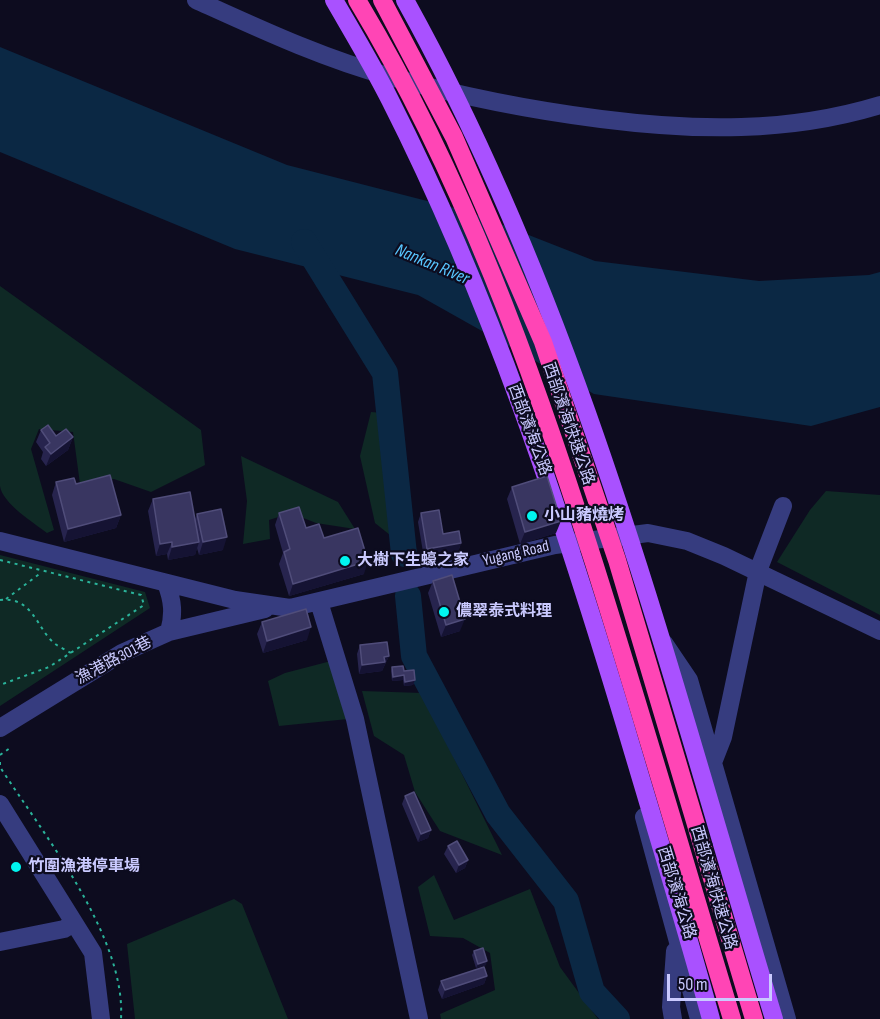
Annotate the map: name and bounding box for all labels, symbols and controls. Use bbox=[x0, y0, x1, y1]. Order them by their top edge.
water label: Nankan River bbox=[392, 240, 472, 290]
street label: 西部濱海快速公路 bbox=[538, 360, 598, 488]
street label: 西部濱海公路 bbox=[504, 382, 554, 478]
place label: 小山豬燒烤 bbox=[544, 506, 624, 526]
marker: 小山豬燒烤 bbox=[525, 509, 539, 523]
street label: Yugang Road bbox=[481, 537, 551, 571]
place label: 大樹下生蠔之家 bbox=[357, 551, 469, 571]
marker: 大樹下生蠔之家 bbox=[338, 554, 352, 568]
place label: 儂翠泰式料理 bbox=[456, 602, 552, 622]
marker: 儂翠泰式料理 bbox=[437, 605, 451, 619]
street label: 漁港路301巷 bbox=[73, 633, 155, 689]
street label: 西部濱海快速公路 bbox=[686, 824, 740, 952]
street label: 西部濱海公路 bbox=[653, 844, 699, 942]
place label: 竹圍漁港停車場 bbox=[28, 857, 140, 877]
marker: 竹圍漁港停車場 bbox=[9, 860, 23, 874]
scale bar bbox=[670, 962, 775, 1000]
text: 50 m bbox=[678, 974, 708, 995]

